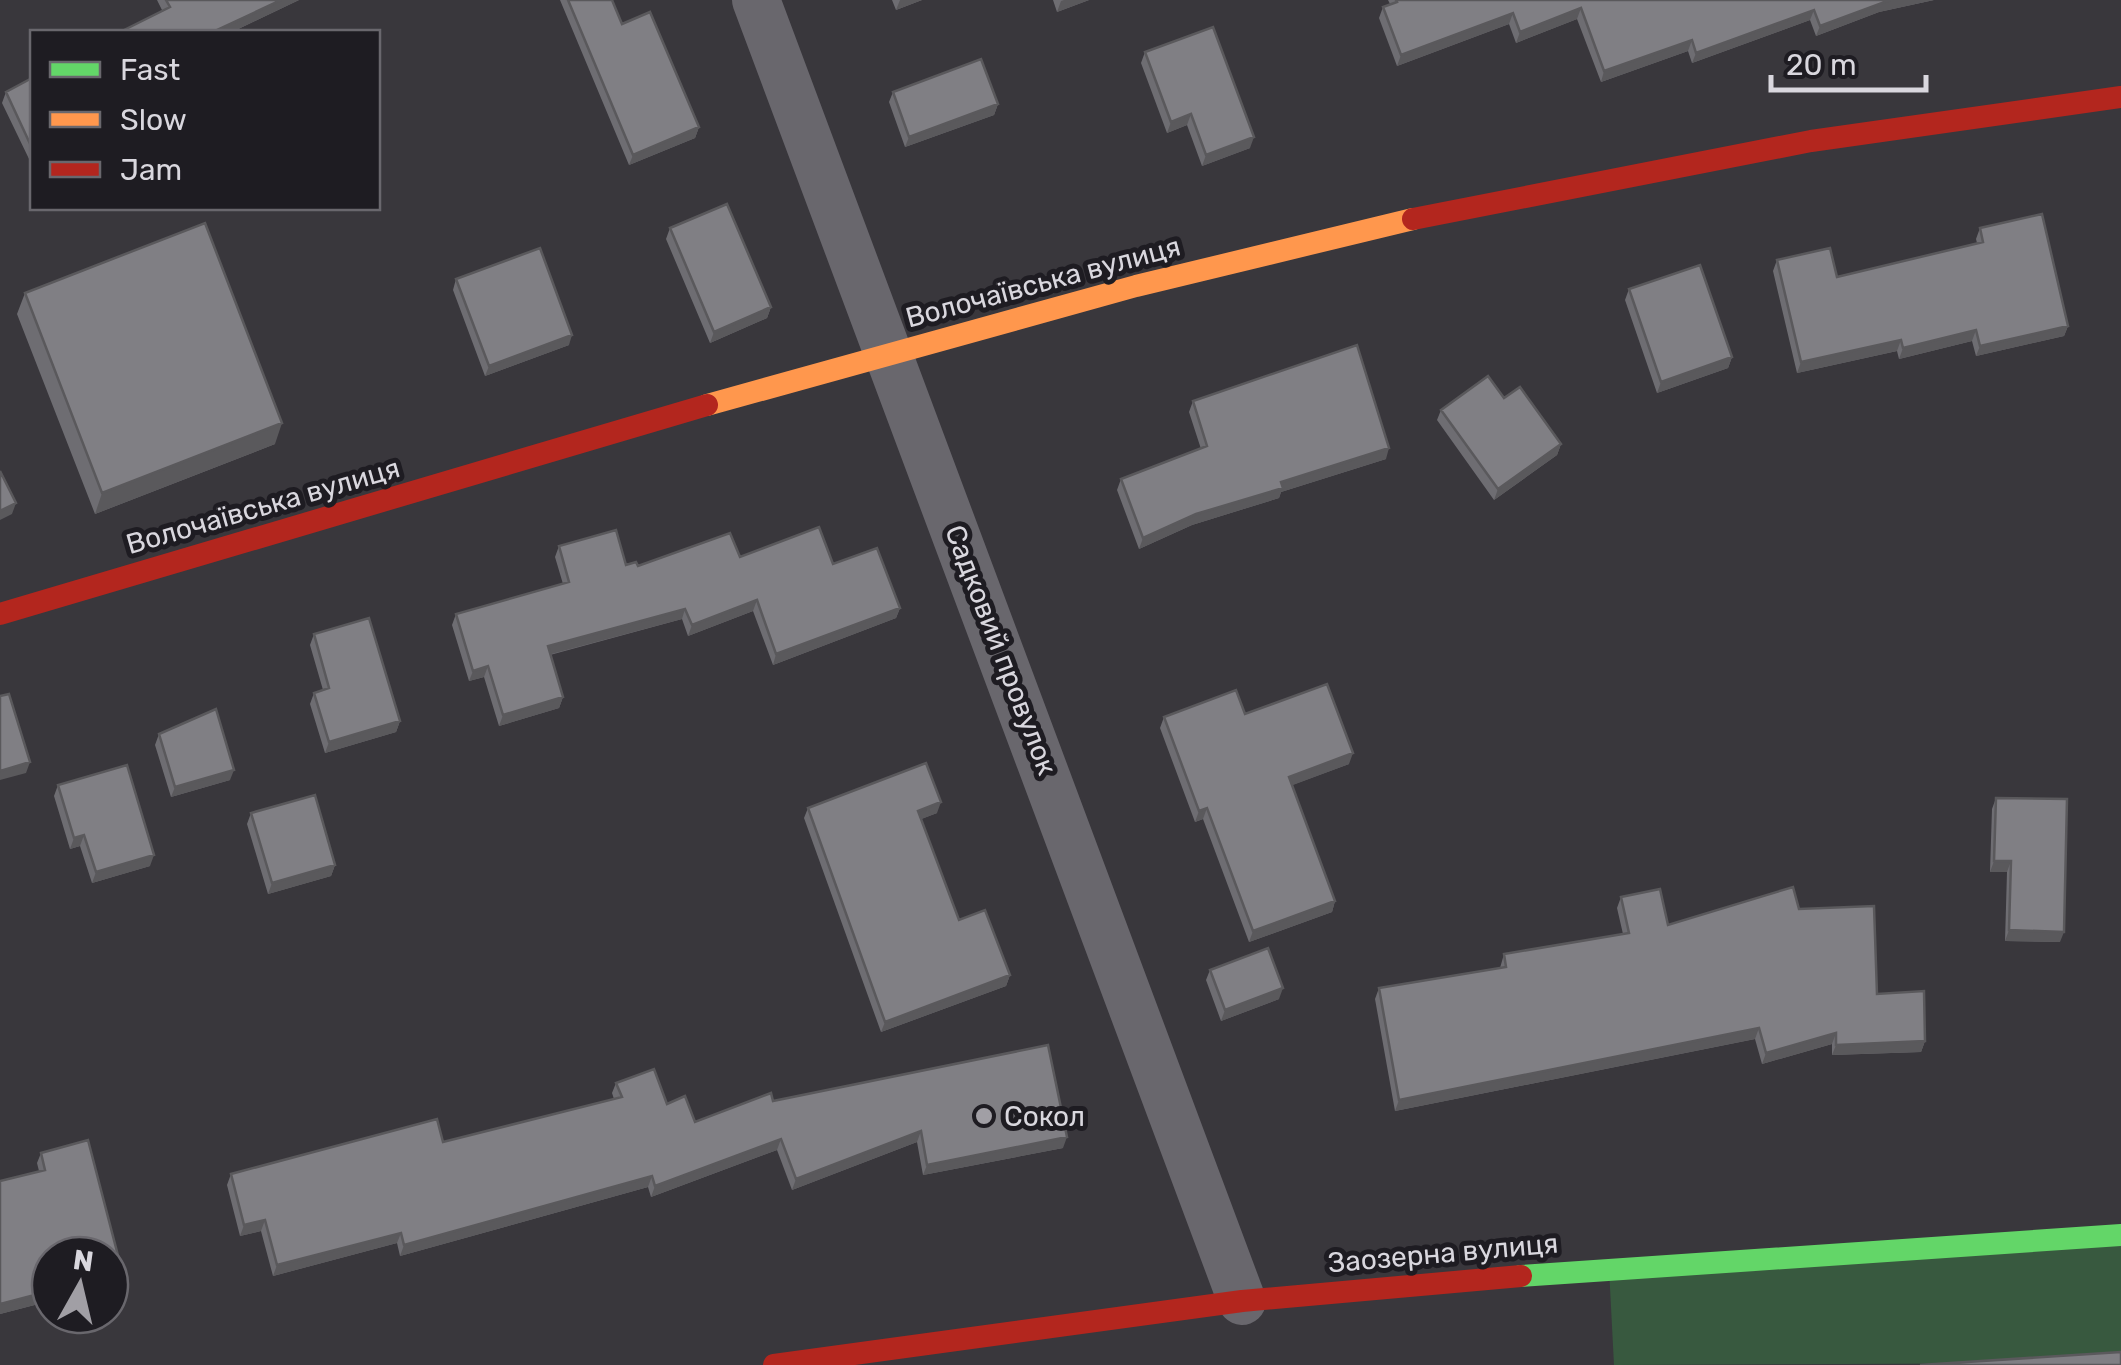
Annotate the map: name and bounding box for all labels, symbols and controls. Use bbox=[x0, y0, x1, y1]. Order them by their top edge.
legend bbox=[30, 30, 380, 210]
scale bar bbox=[1771, 30, 1926, 92]
text: 20 m bbox=[1786, 47, 1857, 83]
text: Fast bbox=[120, 52, 180, 88]
text: Slow bbox=[120, 102, 187, 138]
text: Jam bbox=[120, 152, 182, 188]
street label: Волочаївська вулиця bbox=[902, 229, 1184, 335]
street label: Волочаївська вулиця bbox=[122, 451, 404, 561]
street label: Садковий провулок bbox=[938, 520, 1064, 780]
place label: Сокол bbox=[1004, 1100, 1085, 1133]
marker: Сокол bbox=[973, 1105, 995, 1127]
street label: Заозерна вулиця bbox=[1326, 1226, 1560, 1280]
north arrow bbox=[30, 1235, 130, 1335]
text: N bbox=[71, 1243, 96, 1278]

